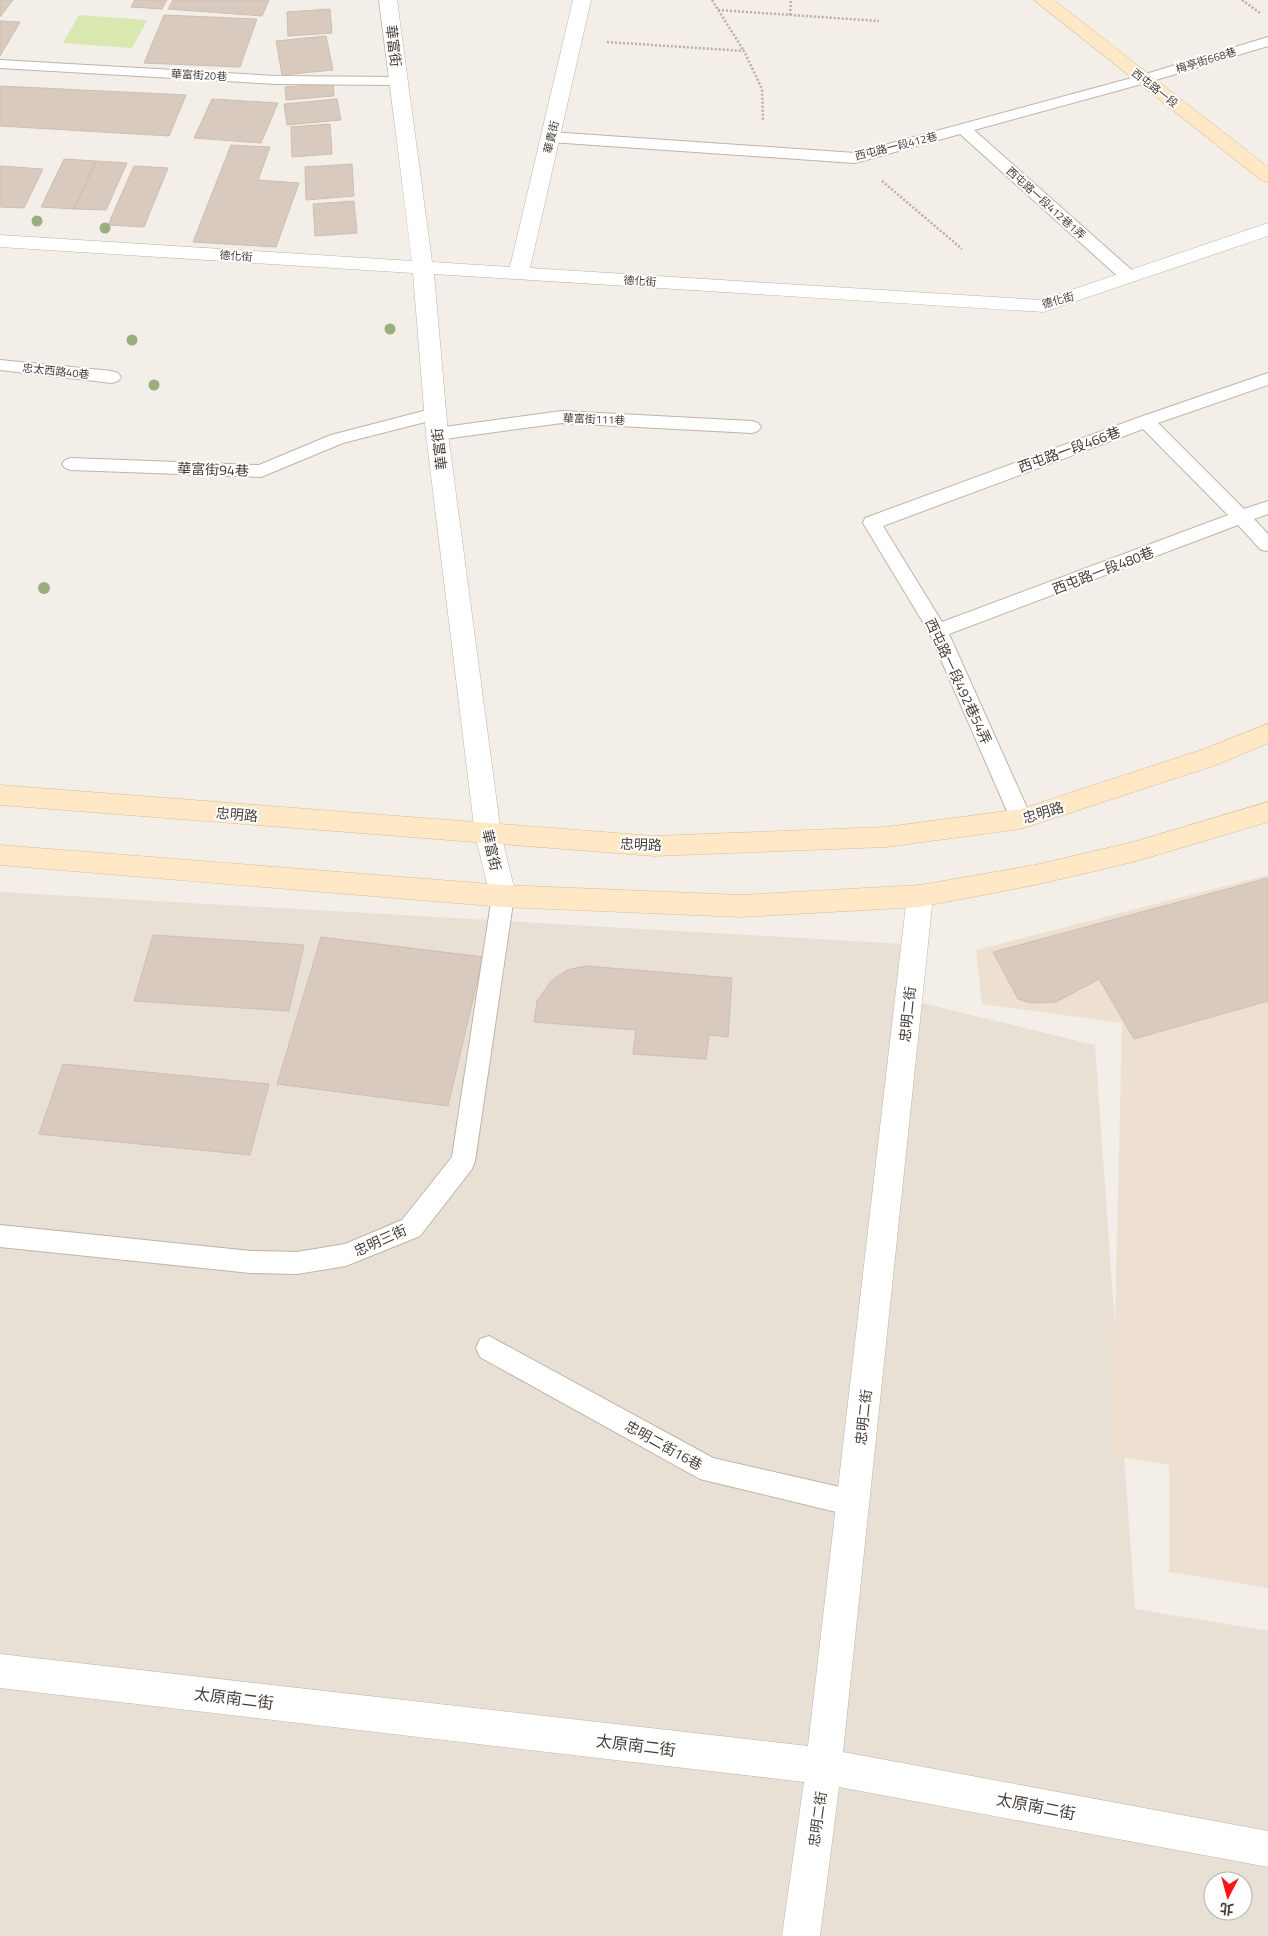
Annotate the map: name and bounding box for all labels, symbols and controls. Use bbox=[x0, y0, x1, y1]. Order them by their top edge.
street label: 華富街 bbox=[381, 24, 407, 68]
street label: 梅亭街668巷 bbox=[1174, 43, 1238, 77]
street label: 西屯路一段 bbox=[1128, 65, 1182, 111]
street label: 華富街20巷 bbox=[170, 66, 228, 84]
street label: 華貴街 bbox=[539, 119, 563, 155]
street label: 西屯路一段412巷 bbox=[853, 128, 939, 164]
street label: 西屯路一段412巷1弄 bbox=[1003, 163, 1089, 243]
street label: 德化街 bbox=[219, 247, 253, 265]
street label: 德化街 bbox=[623, 272, 657, 290]
street label: 德化街 bbox=[1040, 288, 1076, 312]
street label: 忠太西路40巷 bbox=[22, 360, 90, 382]
street label: 華富街111巷 bbox=[562, 410, 626, 428]
street label: 西屯路一段466巷 bbox=[1015, 421, 1123, 477]
street label: 華富街 bbox=[426, 427, 452, 471]
street label: 華富街94巷 bbox=[177, 457, 249, 481]
street label: 西屯路一段480巷 bbox=[1049, 541, 1157, 599]
street label: 西屯路一段492巷54弄 bbox=[920, 614, 998, 748]
street label: 忠明路 bbox=[1020, 796, 1066, 828]
street label: 忠明路 bbox=[215, 802, 259, 826]
street label: 華富街 bbox=[477, 827, 507, 873]
street label: 忠明路 bbox=[620, 833, 662, 855]
street label: 忠明二街 bbox=[894, 985, 920, 1043]
street label: 忠明三街 bbox=[350, 1219, 410, 1261]
street label: 忠明二街 bbox=[850, 1388, 876, 1446]
street label: 忠明二街16巷 bbox=[621, 1415, 707, 1475]
street label: 太原南二街 bbox=[193, 1681, 275, 1715]
street label: 太原南二街 bbox=[595, 1728, 677, 1762]
street label: 太原南二街 bbox=[994, 1787, 1078, 1825]
street label: 忠明二街 bbox=[803, 1790, 831, 1848]
north arrow bbox=[1203, 1871, 1253, 1921]
text: 北 bbox=[1219, 1898, 1235, 1921]

